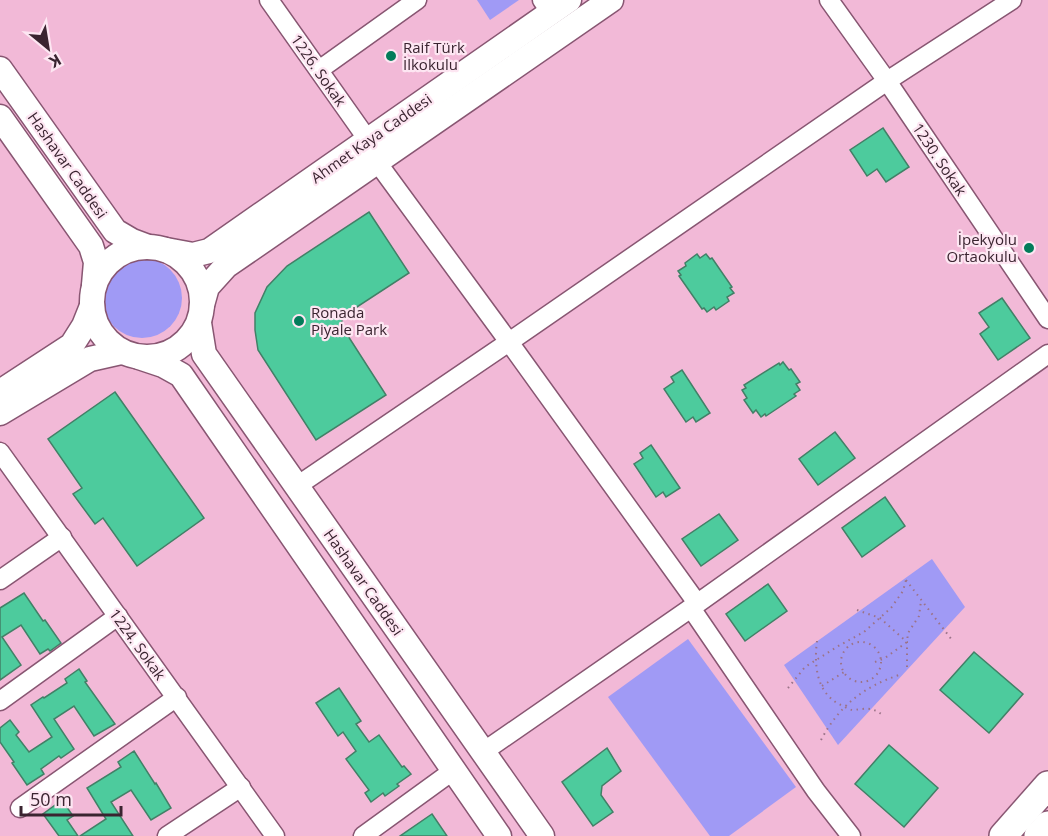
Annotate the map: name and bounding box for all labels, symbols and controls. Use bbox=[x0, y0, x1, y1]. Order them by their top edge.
north arrow bbox=[18, 18, 78, 78]
street label: 1226. Sokak bbox=[287, 30, 351, 110]
place label: Raif Türk İlkokulu bbox=[403, 37, 465, 74]
text: K bbox=[45, 49, 66, 73]
marker: Raif Türk İlkokulu bbox=[384, 49, 398, 63]
street label: Ahmet Kaya Caddesi bbox=[307, 89, 435, 187]
street label: Hashavar Caddesi bbox=[24, 108, 112, 222]
street label: 1230. Sokak bbox=[908, 119, 972, 199]
place label: İpekyolu Ortaokulu bbox=[946, 229, 1017, 266]
marker: İpekyolu Ortaokulu bbox=[1022, 241, 1036, 255]
place label: Ronada Piyale Park bbox=[311, 302, 387, 339]
marker: Ronada Piyale Park bbox=[292, 314, 306, 328]
street label: Hashavar Caddesi bbox=[320, 525, 408, 639]
street label: 1224. Sokak bbox=[105, 604, 171, 684]
scale bar bbox=[21, 779, 122, 817]
text: 50 m bbox=[30, 787, 72, 811]

